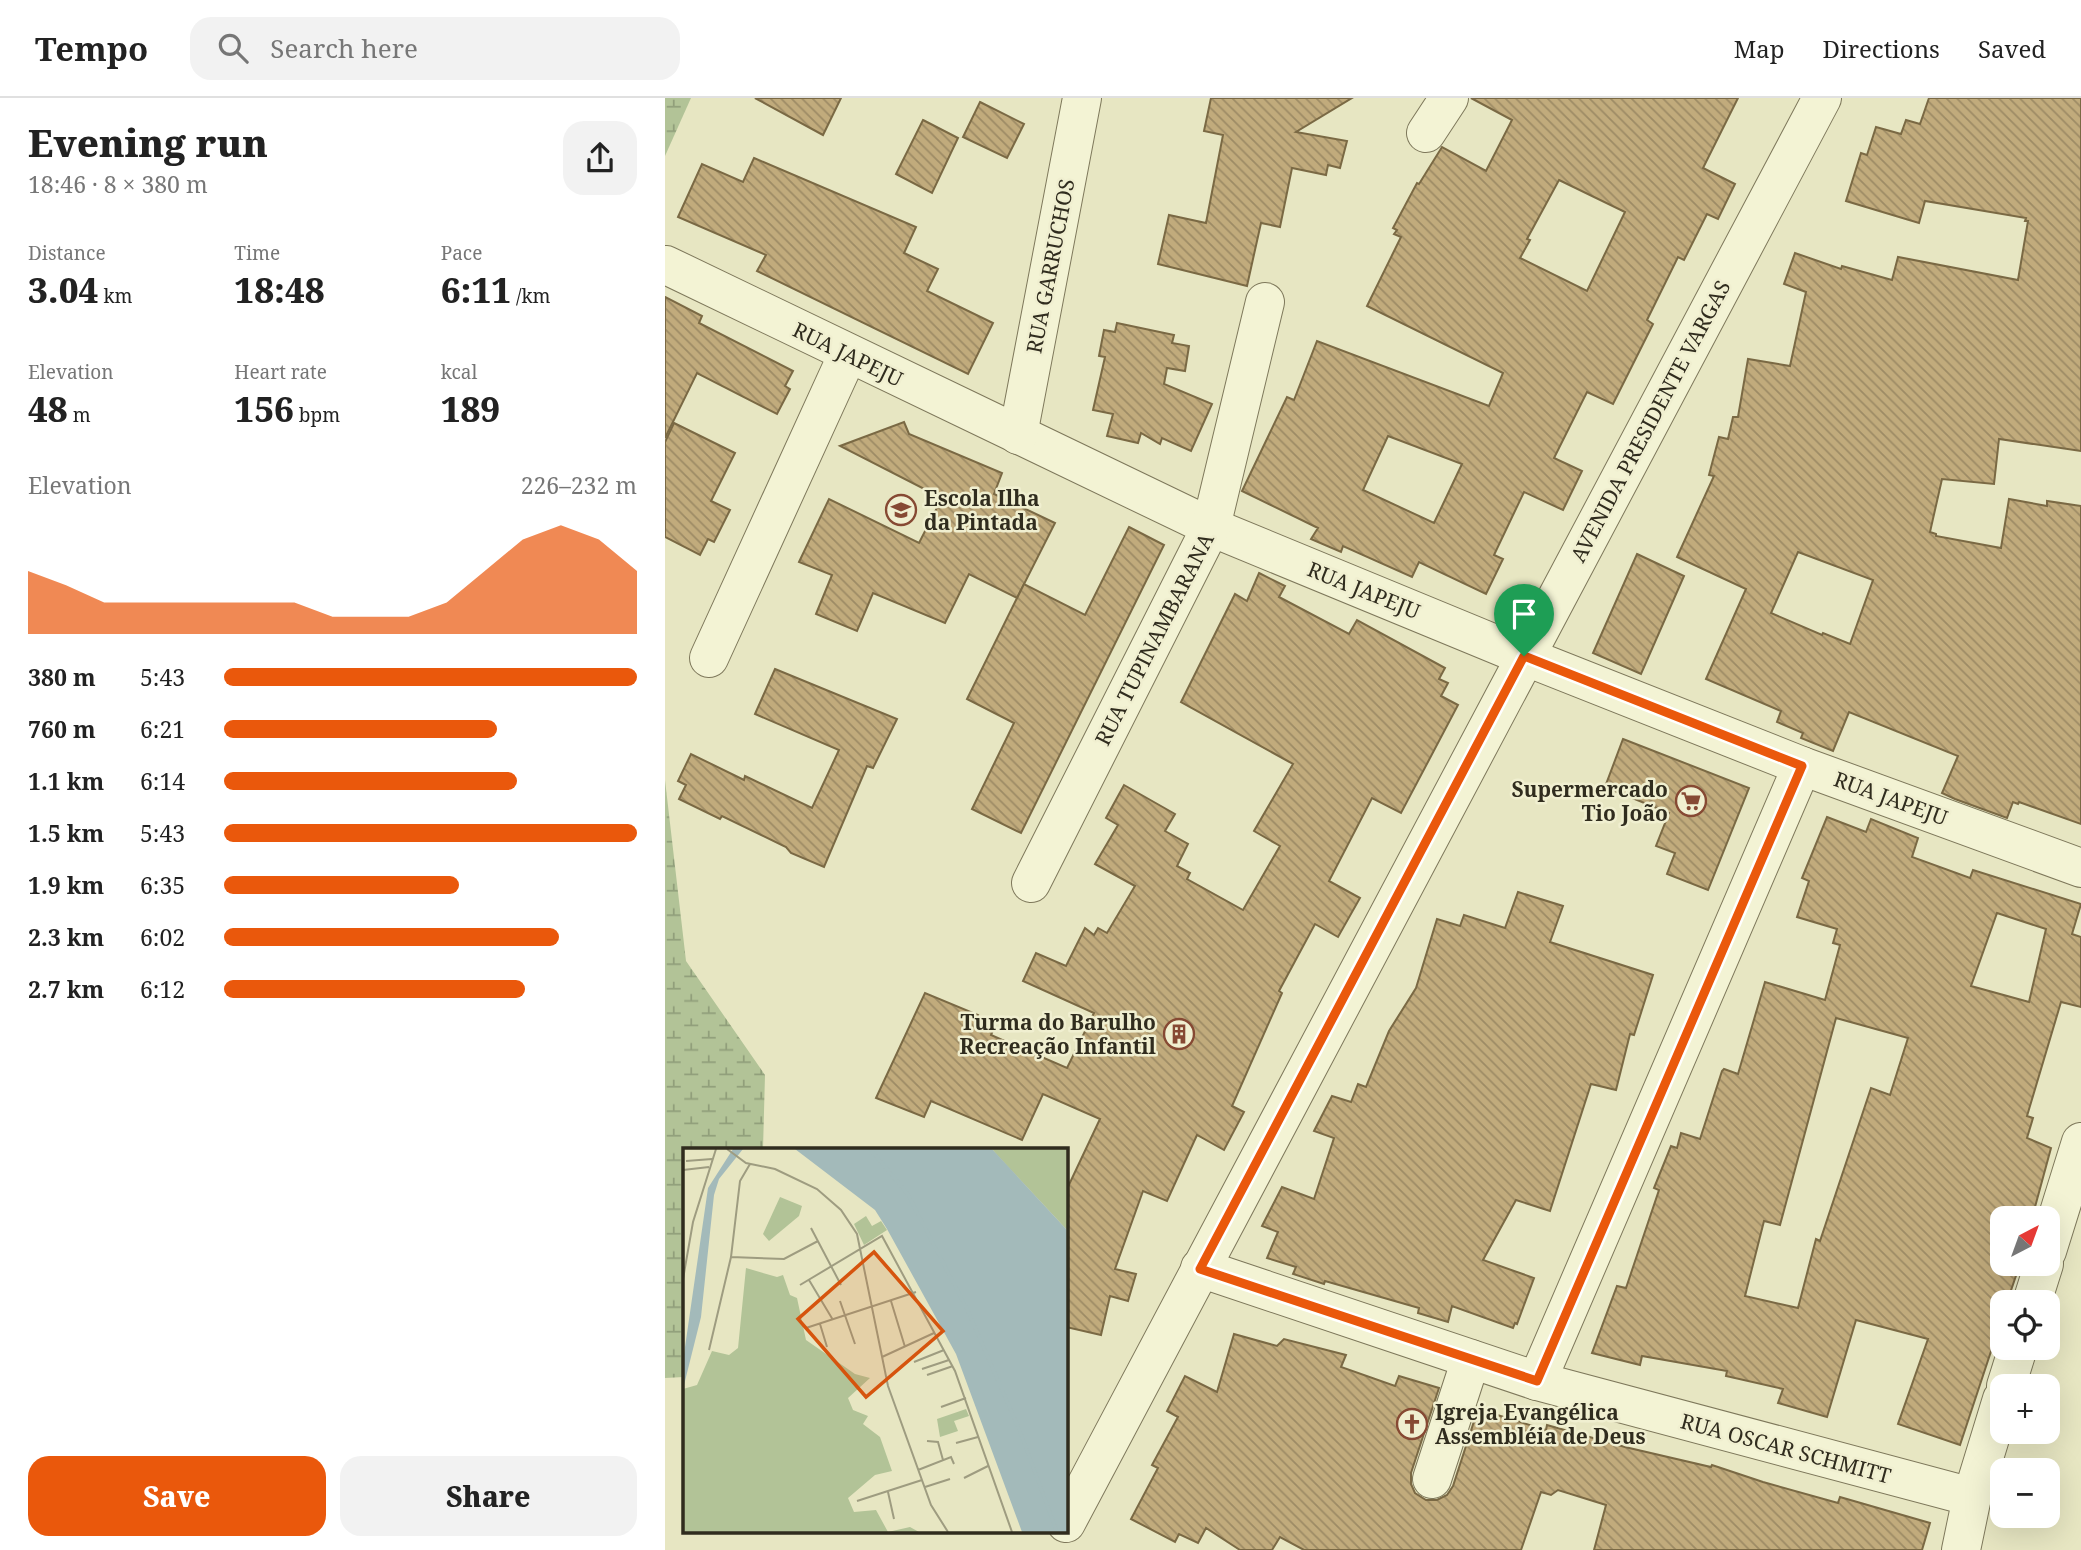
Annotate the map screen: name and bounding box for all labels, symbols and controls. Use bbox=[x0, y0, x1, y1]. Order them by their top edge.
search box bbox=[190, 17, 680, 80]
text: Tempo bbox=[35, 26, 148, 71]
icon: search bbox=[214, 29, 252, 67]
text: Search here bbox=[270, 30, 418, 66]
text: Map bbox=[1734, 32, 1785, 65]
text: Directions bbox=[1823, 32, 1940, 65]
text: Saved bbox=[1978, 32, 2046, 65]
text: Evening run bbox=[28, 116, 268, 168]
button: share bbox=[563, 121, 637, 195]
text: 18:46 · 8 × 380 m bbox=[28, 168, 208, 200]
street label: RUA GARRUCHOS bbox=[1019, 176, 1081, 356]
text: Distance bbox=[28, 240, 106, 266]
text: Time bbox=[234, 240, 280, 266]
text: Pace bbox=[441, 240, 482, 266]
text: 3.04 bbox=[28, 266, 98, 313]
text: 18:48 bbox=[234, 266, 325, 313]
text: 6:11 bbox=[441, 266, 511, 313]
street label: AVENIDA PRESIDENTE VARGAS bbox=[1564, 275, 1736, 567]
text: km bbox=[98, 283, 132, 309]
text: /km bbox=[511, 283, 551, 309]
street label: RUA JAPEJU bbox=[788, 315, 908, 393]
text: Elevation bbox=[28, 359, 114, 385]
text: Heart rate bbox=[234, 359, 327, 385]
text: kcal bbox=[441, 359, 477, 385]
text: 48 bbox=[28, 385, 68, 432]
text: 156 bbox=[234, 385, 294, 432]
text: 189 bbox=[441, 385, 500, 432]
text: m bbox=[68, 402, 91, 428]
text: bpm bbox=[294, 402, 340, 428]
text: Elevation bbox=[28, 469, 132, 501]
text: 226–232 m bbox=[521, 469, 637, 501]
place label: Escola Ilha da Pintada bbox=[924, 484, 1040, 536]
school or university icon: Escola Ilha da Pintada bbox=[884, 493, 918, 527]
street label: RUA TUPINAMBARANA bbox=[1088, 528, 1220, 750]
street label: RUA JAPEJU bbox=[1304, 555, 1424, 625]
pin bbox=[1494, 584, 1554, 656]
icon: arrive bbox=[1505, 595, 1543, 633]
text: 380 m bbox=[28, 661, 96, 693]
text: 5:43 bbox=[140, 661, 185, 693]
text: 760 m bbox=[28, 713, 96, 745]
text: 6:21 bbox=[140, 713, 185, 745]
street label: RUA JAPEJU bbox=[1830, 764, 1952, 832]
text: 1.1 km bbox=[28, 765, 104, 797]
text: 6:14 bbox=[140, 765, 185, 797]
place label: Supermercado Tio João bbox=[1511, 775, 1668, 827]
supermarket icon: Supermercado Tio João bbox=[1674, 784, 1708, 818]
text: 1.5 km bbox=[28, 817, 104, 849]
text: 5:43 bbox=[140, 817, 185, 849]
text: 1.9 km bbox=[28, 869, 104, 901]
text: 6:35 bbox=[140, 869, 185, 901]
text: 2.3 km bbox=[28, 921, 104, 953]
text: 6:02 bbox=[140, 921, 185, 953]
text: 2.7 km bbox=[28, 973, 104, 1005]
text: 6:12 bbox=[140, 973, 185, 1005]
place label: Turma do Barulho Recreação Infantil bbox=[959, 1008, 1157, 1060]
building icon: Turma do Barulho Recreação Infantil bbox=[1162, 1017, 1196, 1051]
inset map bbox=[683, 1148, 1067, 1532]
north arrow bbox=[1990, 1206, 2060, 1276]
map controls bbox=[1990, 1206, 2060, 1528]
button: locate bbox=[1990, 1290, 2060, 1360]
button: + bbox=[1990, 1374, 2060, 1444]
place label: Igreja Evangélica Assembléia de Deus bbox=[1435, 1398, 1646, 1450]
street label: RUA OSCAR SCHMITT bbox=[1678, 1406, 1894, 1490]
church icon: Igreja Evangélica Assembléia de Deus bbox=[1395, 1407, 1429, 1441]
button: Save bbox=[28, 1456, 326, 1536]
button: Share bbox=[340, 1456, 637, 1536]
button: − bbox=[1990, 1458, 2060, 1528]

